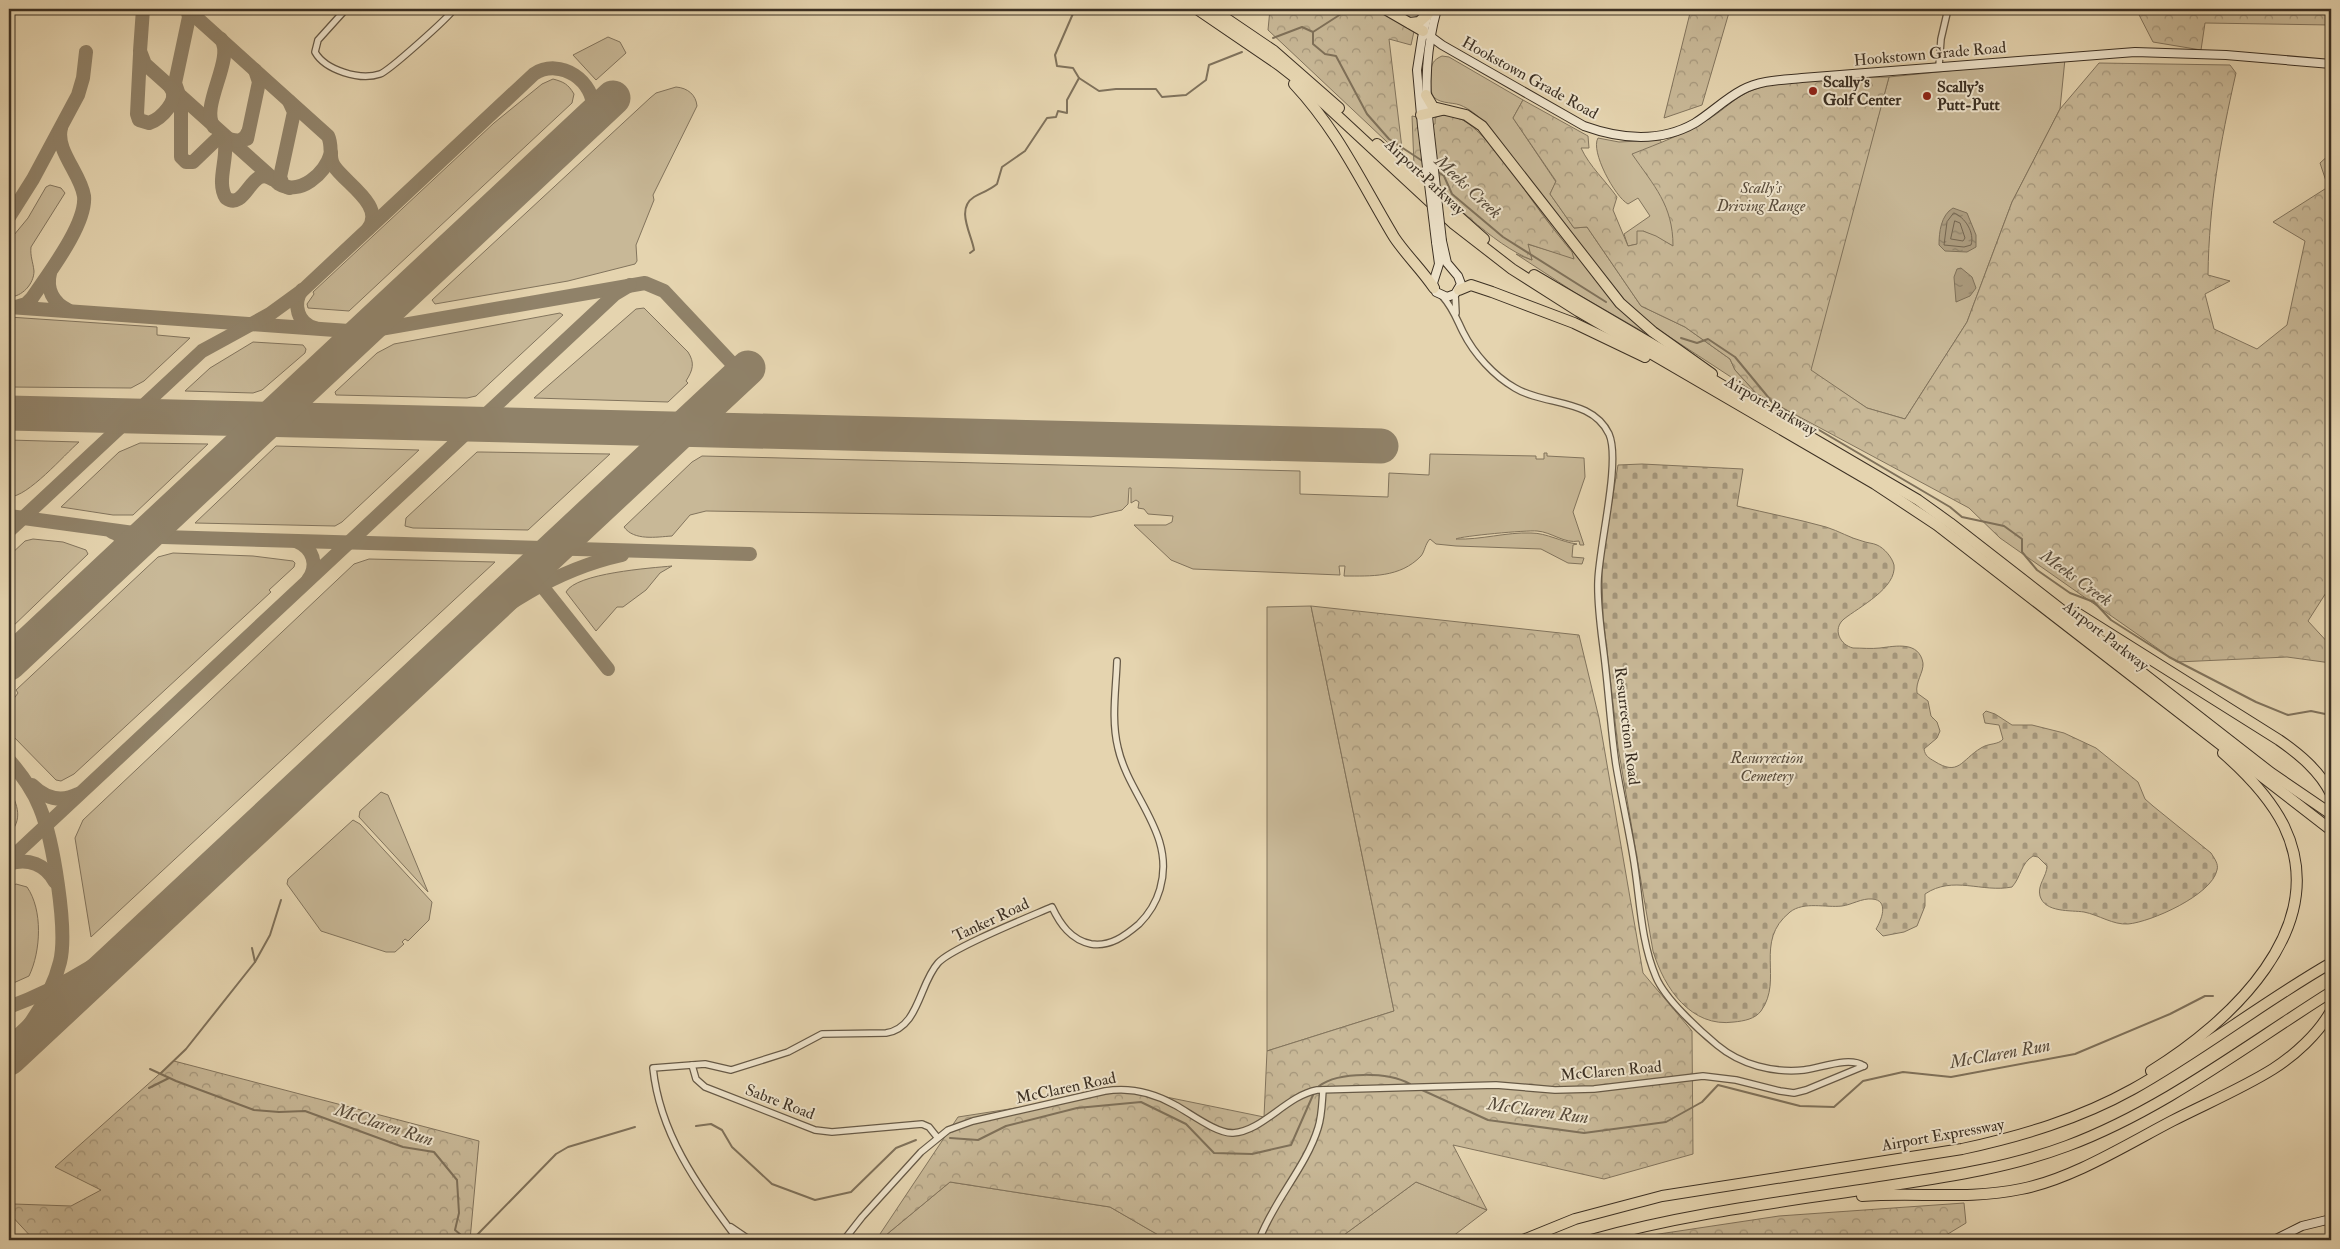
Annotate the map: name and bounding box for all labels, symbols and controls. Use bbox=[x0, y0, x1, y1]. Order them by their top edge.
street label: Hookstown Grade Road bbox=[1458, 32, 1602, 124]
street label: Hookstown Grade Road bbox=[1853, 37, 2007, 71]
place label: Scally's Golf Center bbox=[1823, 72, 1902, 110]
place label: Scally's Putt-Putt bbox=[1937, 77, 2001, 115]
marker: Scally's Golf Center bbox=[1807, 85, 1819, 97]
marker: Scally's Putt-Putt bbox=[1921, 90, 1933, 102]
street label: Airport Parkway bbox=[1379, 134, 1470, 221]
water label: Meeks Creek bbox=[1429, 149, 1506, 224]
park label: Scally's Driving Range bbox=[1716, 178, 1806, 216]
street label: Airport Parkway bbox=[1720, 371, 1821, 442]
water label: Meeks Creek bbox=[2035, 544, 2117, 612]
street label: Airport Parkway bbox=[2058, 596, 2153, 677]
street label: Resurrection Road bbox=[1610, 666, 1644, 786]
park label: Resurrection Cemetery bbox=[1730, 748, 1803, 786]
street label: Tanker Road bbox=[950, 894, 1032, 946]
water label: McClaren Run bbox=[1947, 1034, 2052, 1074]
street label: McClaren Road bbox=[1559, 1057, 1663, 1085]
street label: McClaren Road bbox=[1014, 1068, 1118, 1108]
street label: Sabre Road bbox=[742, 1080, 818, 1124]
water label: McClaren Run bbox=[1485, 1092, 1590, 1129]
water label: McClaren Run bbox=[331, 1098, 436, 1152]
street label: Airport Expressway bbox=[1879, 1114, 2007, 1157]

